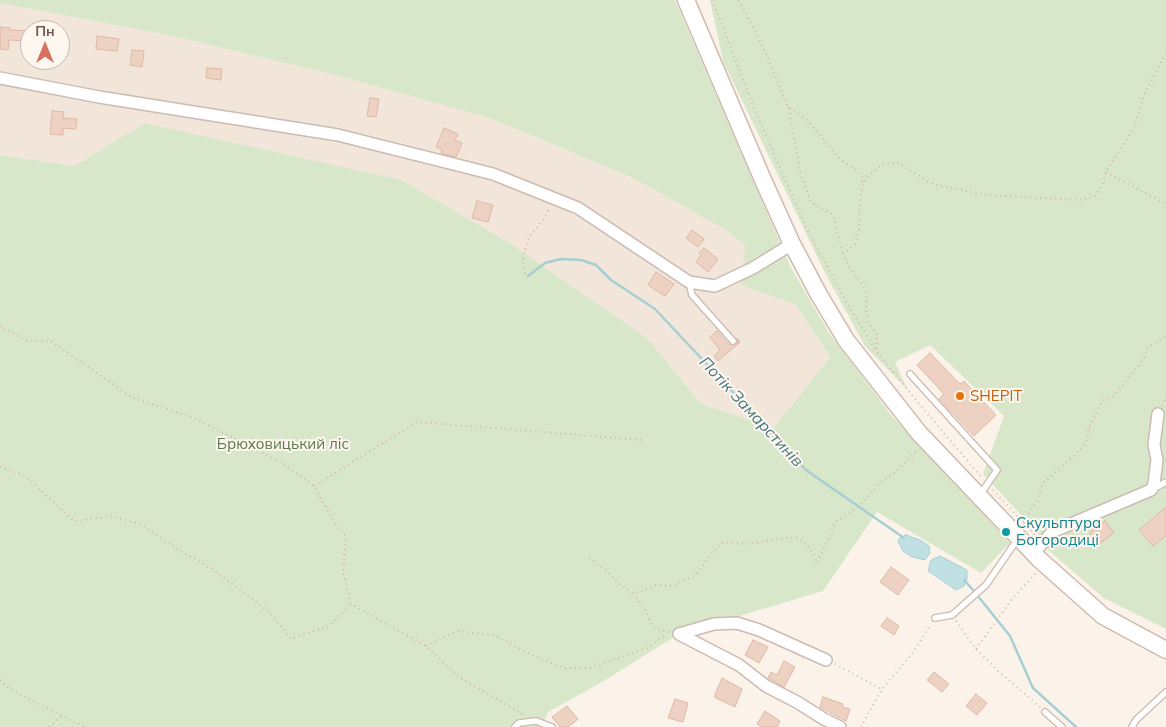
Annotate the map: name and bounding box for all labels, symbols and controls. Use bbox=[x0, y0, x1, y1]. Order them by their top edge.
north arrow bbox=[20, 20, 70, 70]
text: Пн bbox=[35, 22, 55, 40]
water label: Потік Замарстинів bbox=[695, 353, 807, 471]
place label: SHEPIT bbox=[970, 387, 1022, 405]
marker: SHEPIT bbox=[954, 390, 966, 402]
park label: Брюховицький ліс bbox=[217, 435, 349, 453]
place label: Скульптура Богородиці bbox=[1016, 514, 1101, 549]
marker: Скульптура Богородиці bbox=[1000, 526, 1012, 538]

